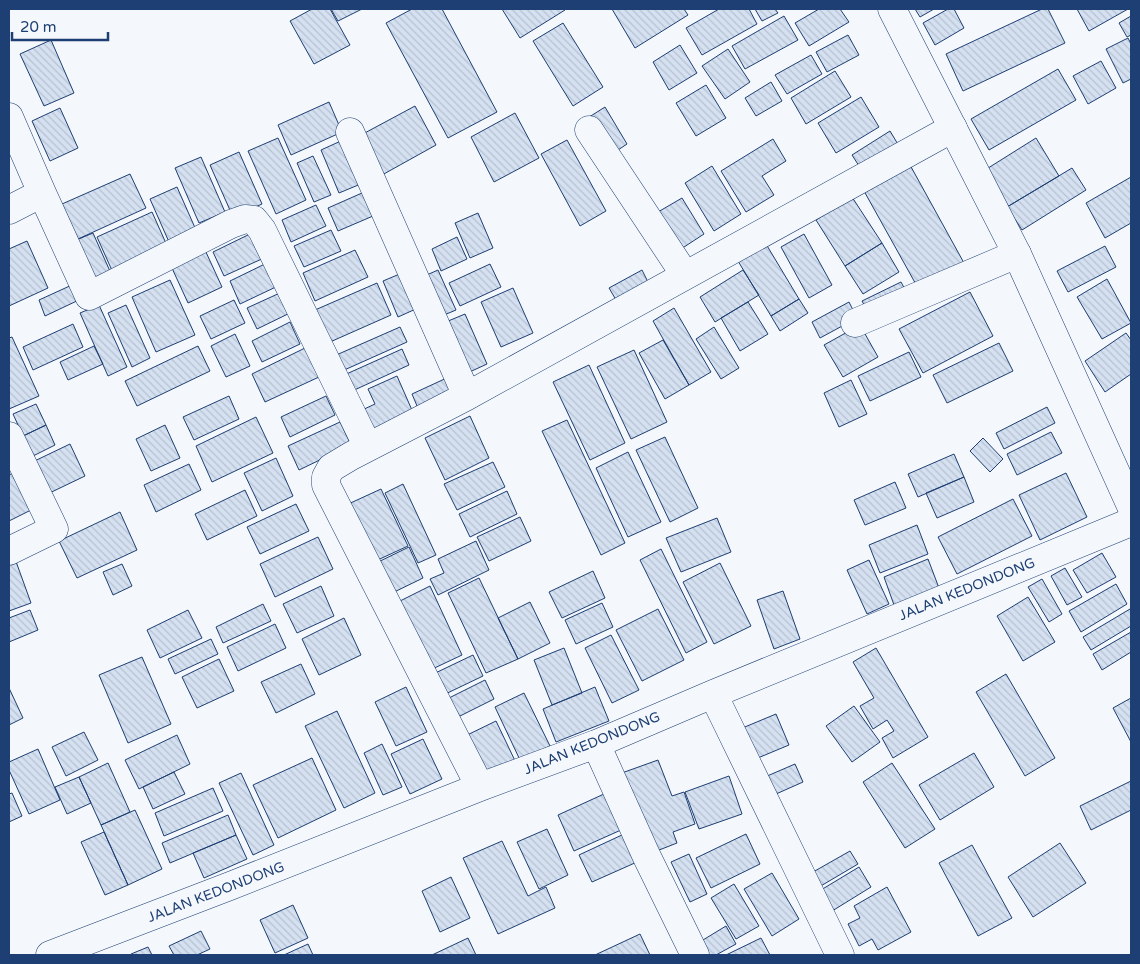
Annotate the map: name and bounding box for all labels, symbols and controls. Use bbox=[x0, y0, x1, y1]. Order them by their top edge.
scale bar bbox=[12, 10, 109, 42]
text: 20 m bbox=[20, 18, 57, 36]
street label: JALAN KEDONDONG bbox=[896, 554, 1038, 624]
street label: JALAN KEDONDONG bbox=[521, 708, 663, 778]
street label: JALAN KEDONDONG bbox=[145, 858, 287, 926]

